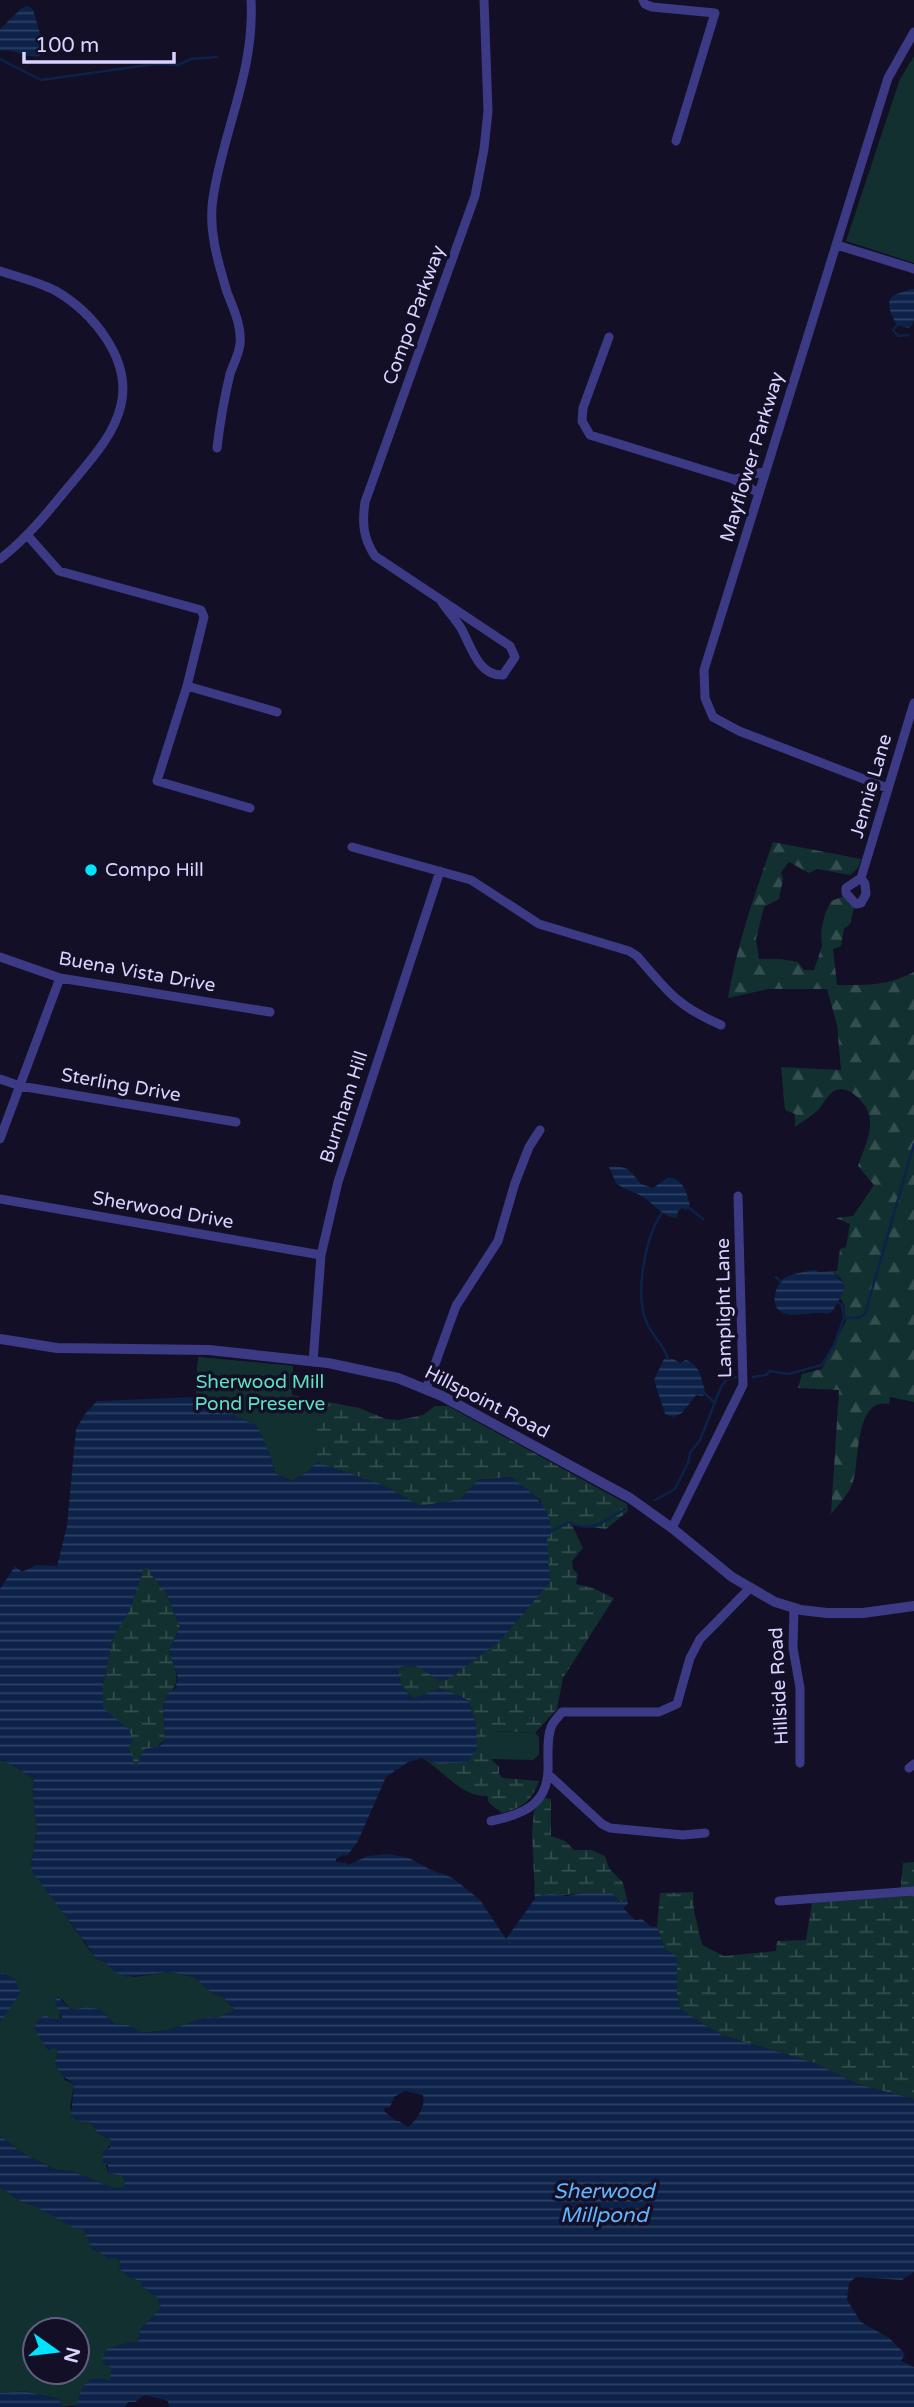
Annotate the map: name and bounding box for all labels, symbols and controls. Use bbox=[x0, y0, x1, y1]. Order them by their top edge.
scale bar bbox=[24, 21, 175, 65]
text: 100 m bbox=[35, 33, 99, 58]
street label: Compo Parkway bbox=[379, 242, 449, 388]
street label: Mayflower Parkway bbox=[716, 369, 788, 545]
street label: Jennie Lane bbox=[846, 731, 896, 841]
place label: Compo Hill bbox=[105, 859, 204, 881]
marker: Compo Hill bbox=[83, 862, 99, 878]
street label: Buena Vista Drive bbox=[57, 947, 217, 997]
street label: Burnham Hill bbox=[316, 1048, 372, 1166]
street label: Sterling Drive bbox=[59, 1064, 183, 1106]
street label: Sherwood Drive bbox=[91, 1187, 235, 1233]
street label: Lamplight Lane bbox=[712, 1238, 736, 1378]
street label: Hillspoint Road bbox=[421, 1361, 553, 1443]
park label: Sherwood Mill Pond Preserve bbox=[195, 1371, 325, 1415]
street label: Hillside Road bbox=[765, 1627, 793, 1745]
water label: Sherwood Millpond bbox=[554, 2179, 657, 2228]
north arrow bbox=[21, 2316, 91, 2386]
text: N bbox=[59, 2345, 84, 2365]

